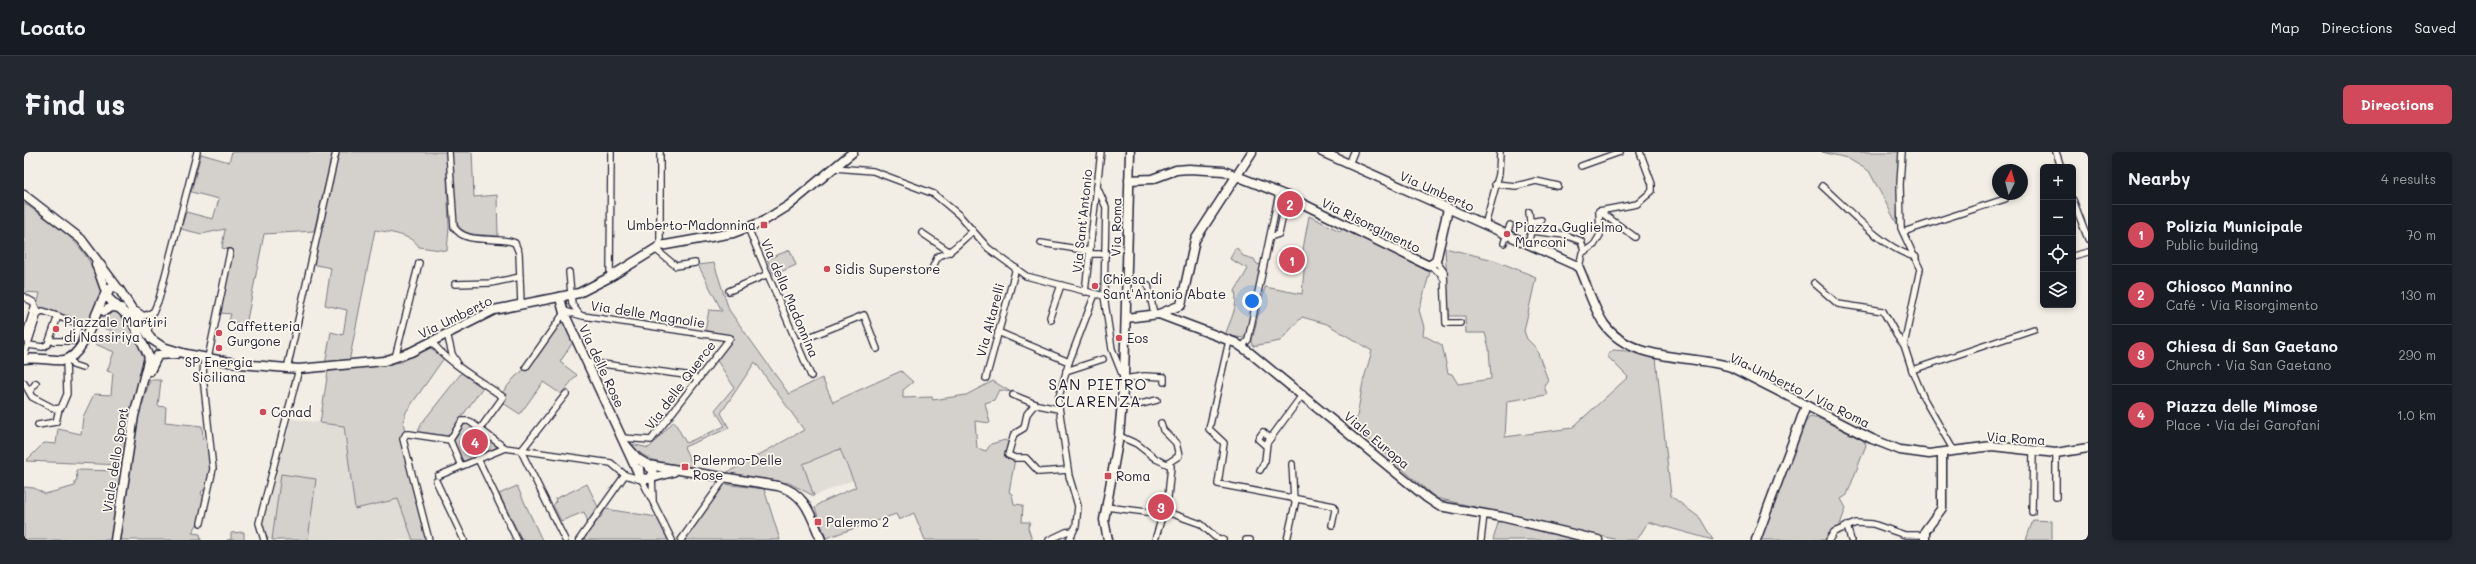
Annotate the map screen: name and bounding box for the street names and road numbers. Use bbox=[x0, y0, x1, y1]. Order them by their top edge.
street label: Via Umberto bbox=[1397, 167, 1477, 215]
street label: Via Sant'Antonio bbox=[1068, 168, 1095, 274]
street label: Via Risorgimento bbox=[1319, 193, 1424, 256]
street label: Via Roma bbox=[1106, 197, 1125, 257]
street label: Via della Madonnina bbox=[758, 236, 823, 360]
street label: Via Altarelli bbox=[972, 281, 1008, 359]
street label: Via Umberto bbox=[415, 291, 495, 342]
street label: Via delle Magnolie bbox=[590, 296, 707, 331]
street label: Via delle Rose bbox=[576, 321, 629, 410]
street label: Via delle Querce bbox=[641, 337, 719, 433]
street label: Via Umberto / Via Roma bbox=[1727, 348, 1873, 431]
street label: Viale dello Sport bbox=[98, 406, 131, 514]
street label: Viale Europa bbox=[1341, 407, 1414, 472]
street label: Via Roma bbox=[1986, 427, 2046, 448]

